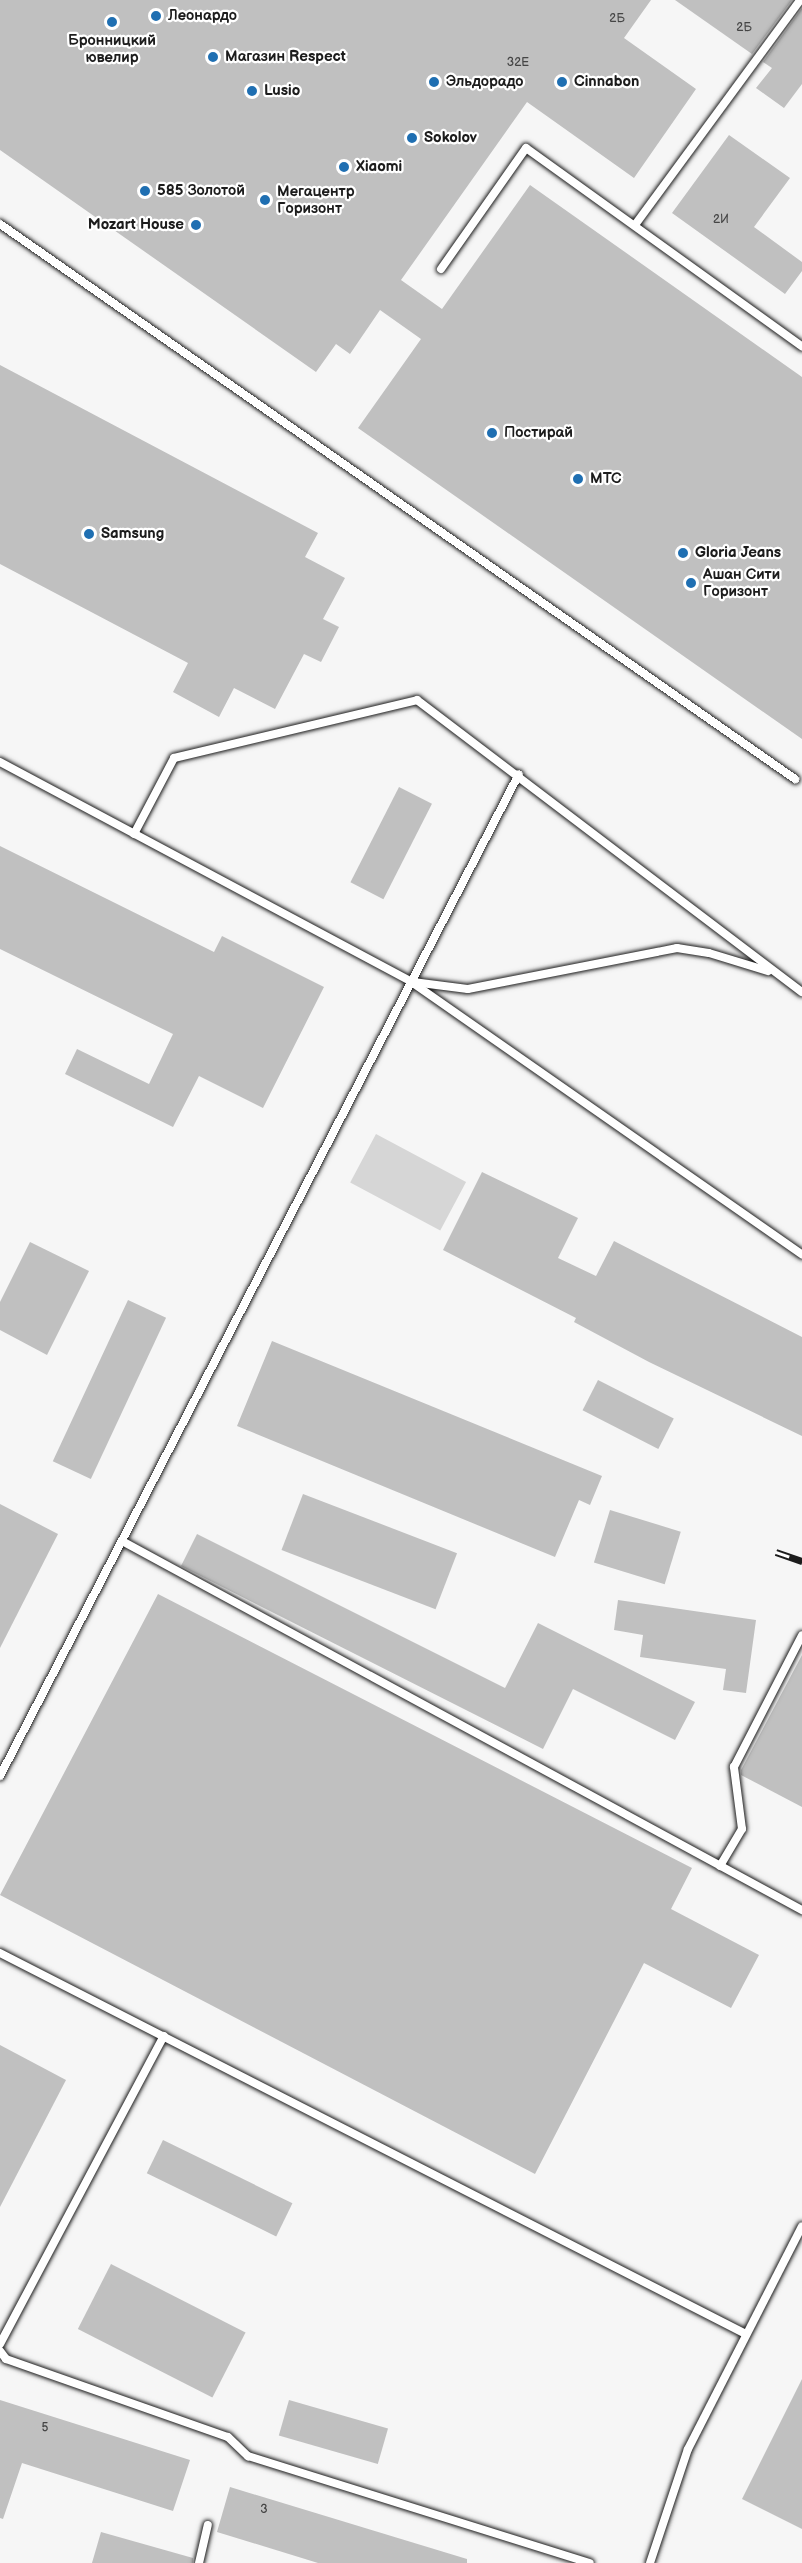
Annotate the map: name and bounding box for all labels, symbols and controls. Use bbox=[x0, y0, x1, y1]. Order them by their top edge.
place label: Леонардо bbox=[168, 7, 237, 25]
marker: Леонардо bbox=[149, 9, 163, 23]
house number: 2Б bbox=[609, 12, 625, 26]
marker: Бронницкий ювелир bbox=[105, 15, 119, 29]
house number: 2Б bbox=[736, 21, 752, 35]
place label: Бронницкий ювелир bbox=[68, 31, 156, 66]
place label: Магазин Respect bbox=[225, 48, 346, 66]
marker: Магазин Respect bbox=[206, 50, 220, 64]
house number: 32Е bbox=[507, 56, 529, 70]
place label: Эльдорадо bbox=[446, 73, 523, 91]
place label: Cinnabon bbox=[574, 73, 639, 91]
marker: Эльдорадо bbox=[427, 75, 441, 89]
marker: Cinnabon bbox=[555, 75, 569, 89]
place label: Lusio bbox=[264, 82, 300, 100]
marker: Lusio bbox=[245, 84, 259, 98]
place label: Sokolov bbox=[424, 129, 477, 147]
marker: Sokolov bbox=[405, 131, 419, 145]
place label: Xiaomi bbox=[356, 158, 402, 176]
marker: Xiaomi bbox=[337, 160, 351, 174]
place label: 585 Золотой bbox=[157, 182, 245, 200]
place label: Мегацентр Горизонт bbox=[277, 182, 355, 217]
marker: 585 Золотой bbox=[138, 184, 152, 198]
marker: Мегацентр Горизонт bbox=[258, 193, 272, 207]
house number: 2И bbox=[713, 213, 729, 227]
place label: Mozart House bbox=[88, 216, 184, 234]
marker: Mozart House bbox=[189, 218, 203, 232]
place label: Постирай bbox=[504, 424, 573, 442]
marker: Постирай bbox=[485, 426, 499, 440]
place label: МТС bbox=[590, 470, 622, 488]
marker: МТС bbox=[571, 472, 585, 486]
place label: Samsung bbox=[101, 525, 164, 543]
marker: Samsung bbox=[82, 527, 96, 541]
place label: Gloria Jeans bbox=[695, 544, 781, 562]
marker: Gloria Jeans bbox=[676, 546, 690, 560]
place label: Ашан Сити Горизонт bbox=[703, 565, 780, 600]
marker: Ашан Сити Горизонт bbox=[684, 576, 698, 590]
house number: 5 bbox=[42, 2421, 48, 2435]
house number: 3 bbox=[260, 2503, 268, 2517]

